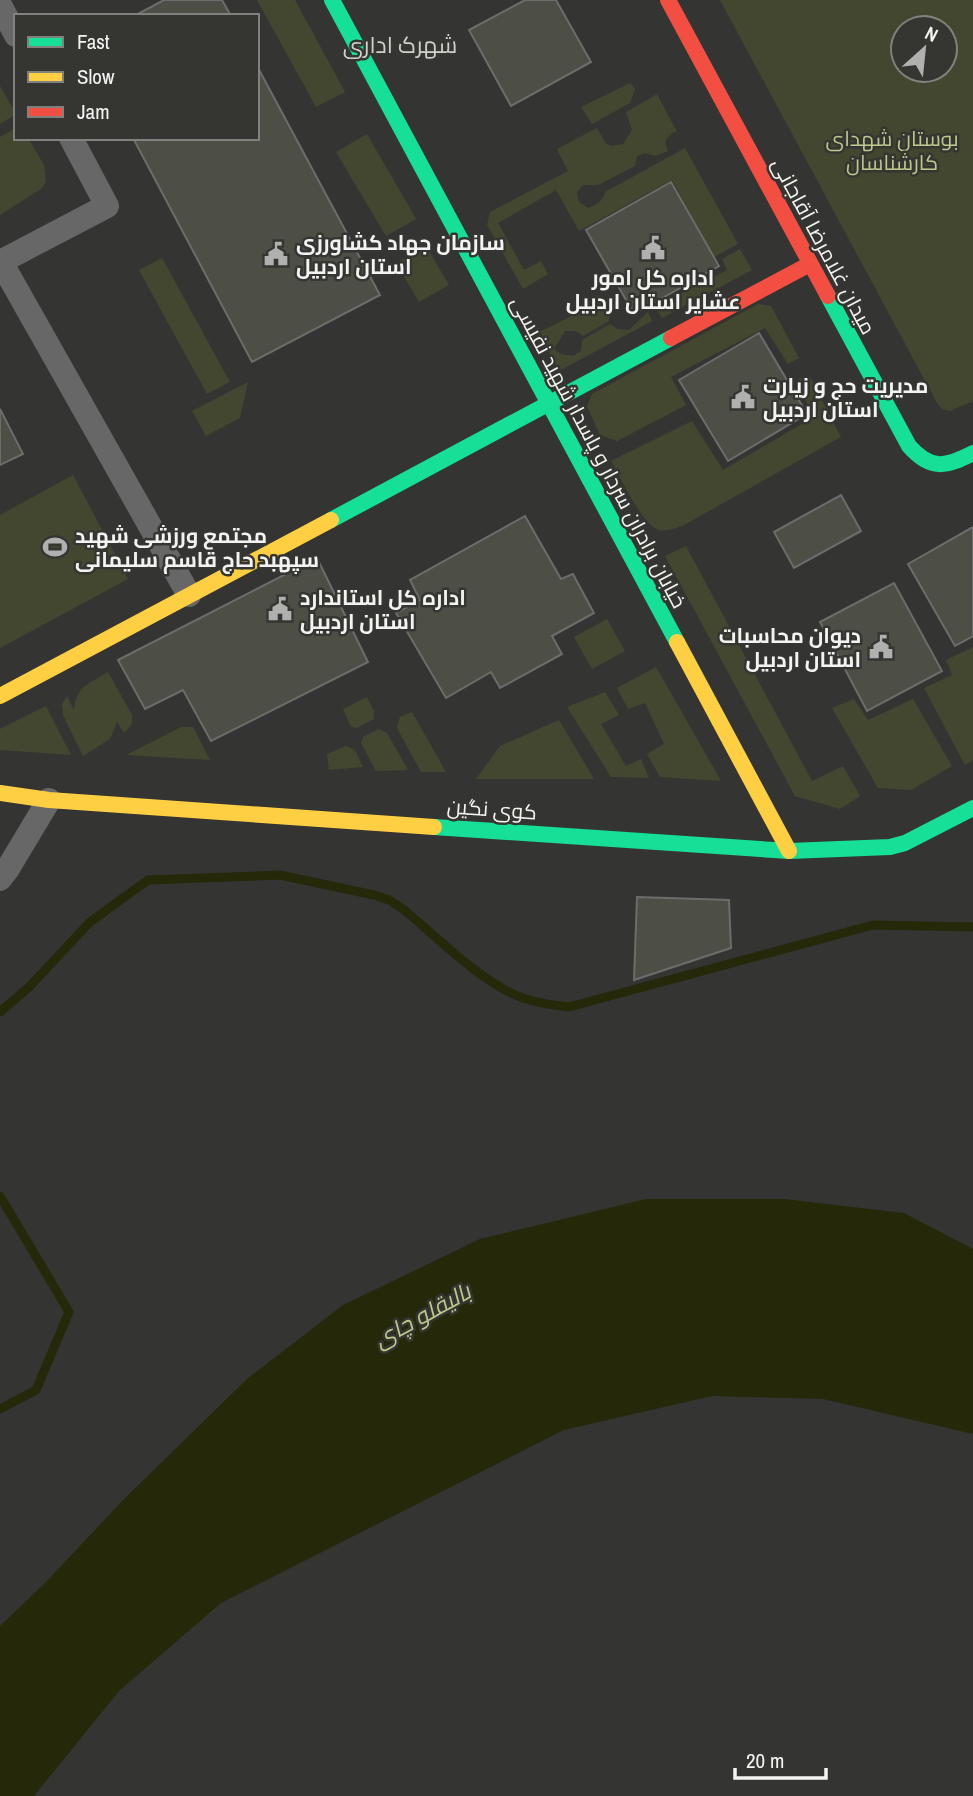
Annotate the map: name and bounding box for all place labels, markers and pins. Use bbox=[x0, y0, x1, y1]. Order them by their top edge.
place label: سازمان جهاد کشاورزی استان اردبیل bbox=[296, 228, 505, 281]
public building icon: اداره کل امور عشایر استان اردبیل bbox=[639, 234, 667, 262]
public building icon: سازمان جهاد کشاورزی استان اردبیل bbox=[262, 240, 290, 268]
place label: اداره کل امور عشایر استان اردبیل bbox=[566, 263, 740, 316]
place label: مدیریت حج و زیارت استان اردبیل bbox=[763, 371, 928, 424]
public building icon: مدیریت حج و زیارت استان اردبیل bbox=[729, 383, 757, 411]
place label: مجتمع ورزشی شهید سپهبد حاج قاسم سلیمانی bbox=[75, 521, 319, 574]
sports icon: مجتمع ورزشی شهید سپهبد حاج قاسم سلیمانی bbox=[41, 533, 69, 561]
place label: اداره کل استاندارد استان اردبیل bbox=[300, 583, 466, 636]
public building icon: اداره کل استاندارد استان اردبیل bbox=[266, 595, 294, 623]
place label: دیوان محاسبات استان اردبیل bbox=[719, 621, 861, 674]
public building icon: دیوان محاسبات استان اردبیل bbox=[867, 633, 895, 661]

